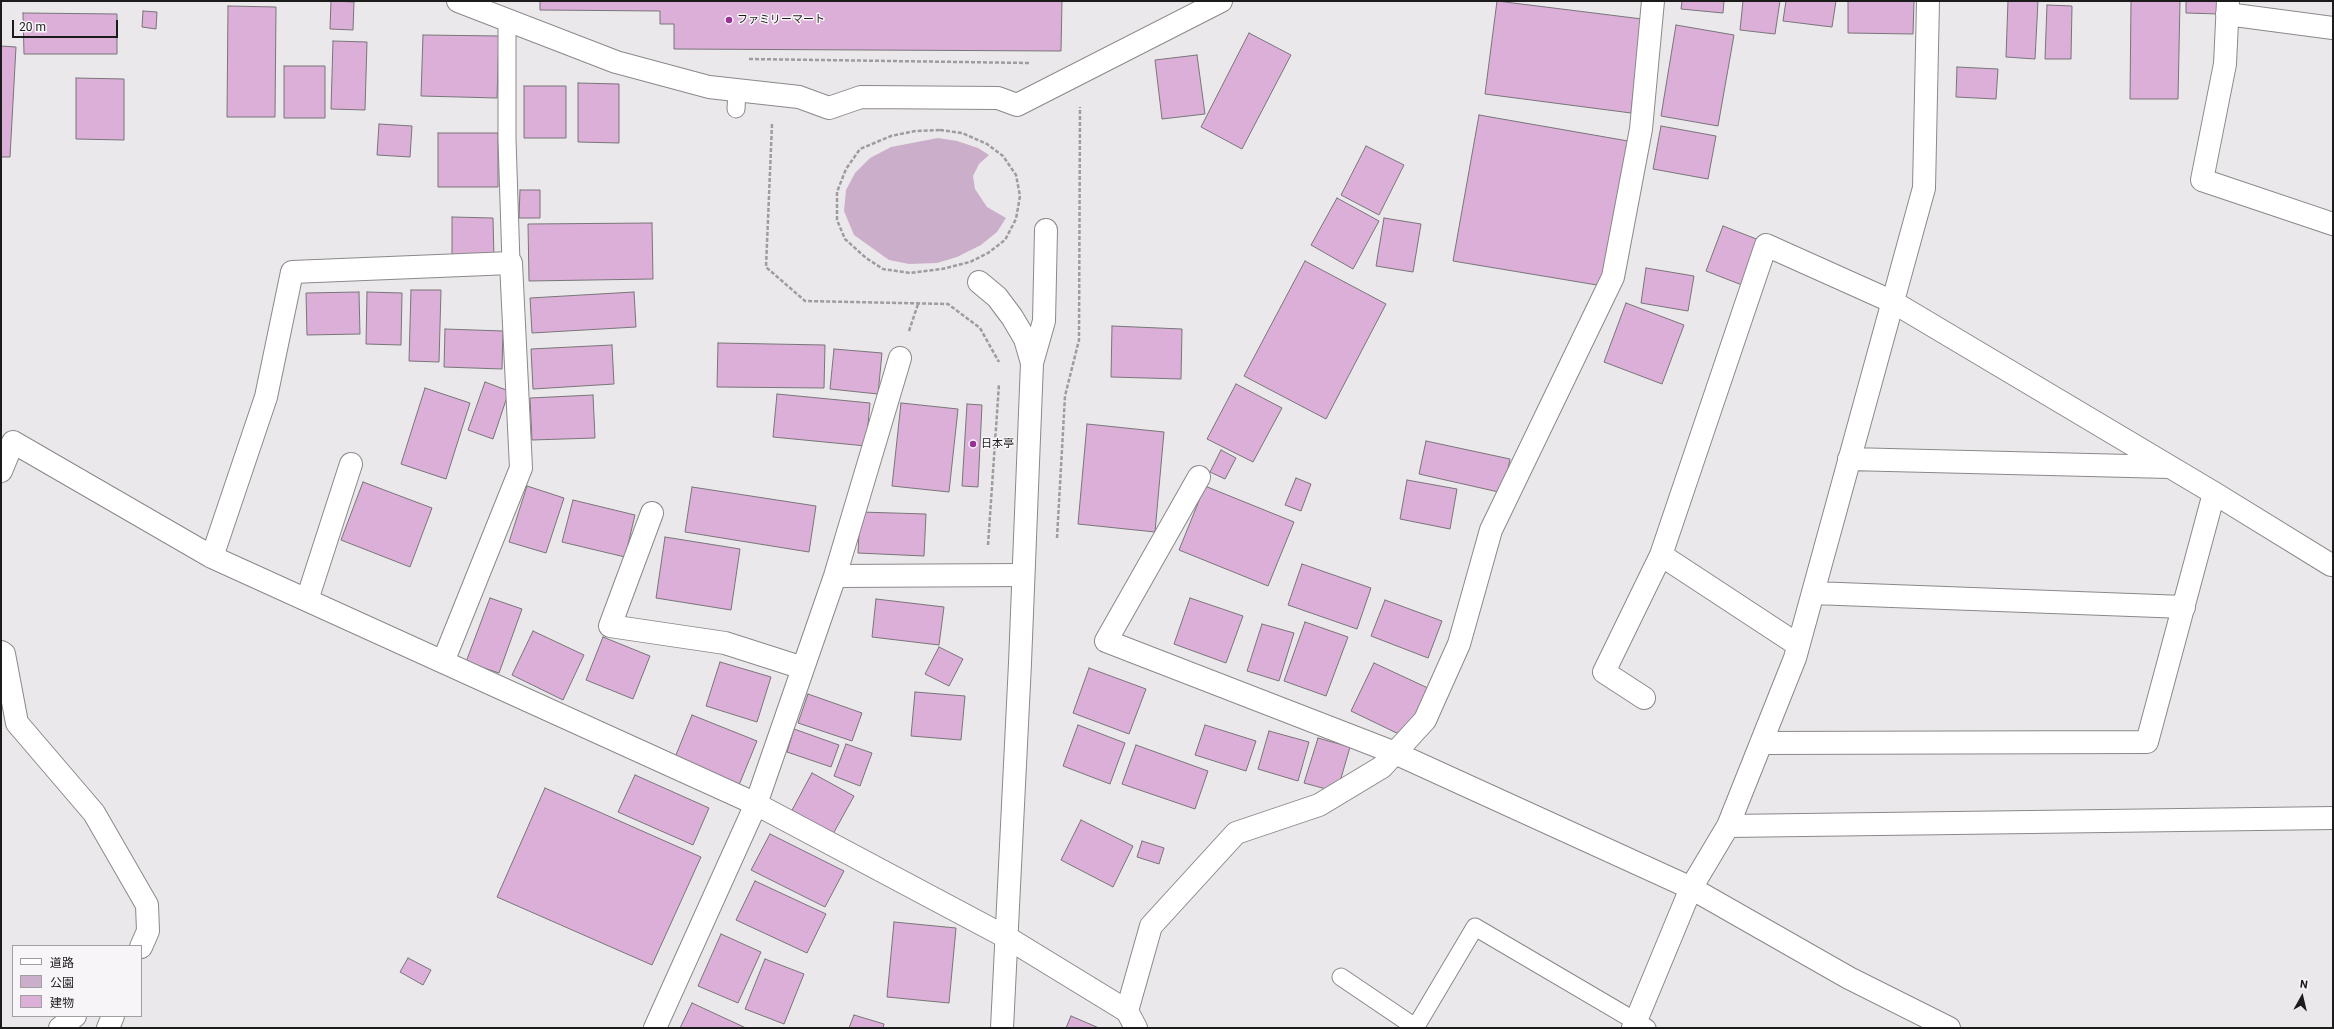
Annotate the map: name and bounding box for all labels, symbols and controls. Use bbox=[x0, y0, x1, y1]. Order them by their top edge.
scale bar bbox=[14, 12, 120, 38]
place label: ファミリーマート bbox=[737, 13, 825, 27]
marker: ファミリーマート bbox=[724, 15, 734, 25]
text: 20 m bbox=[19, 20, 46, 34]
place label: 日本亭 bbox=[981, 437, 1014, 451]
marker: 日本亭 bbox=[968, 439, 978, 449]
legend bbox=[12, 945, 142, 1017]
text: 道路 bbox=[50, 956, 74, 970]
text: 公園 bbox=[50, 976, 74, 990]
north arrow bbox=[2282, 977, 2322, 1017]
text: N bbox=[2299, 978, 2308, 992]
text: 建物 bbox=[50, 996, 74, 1010]

